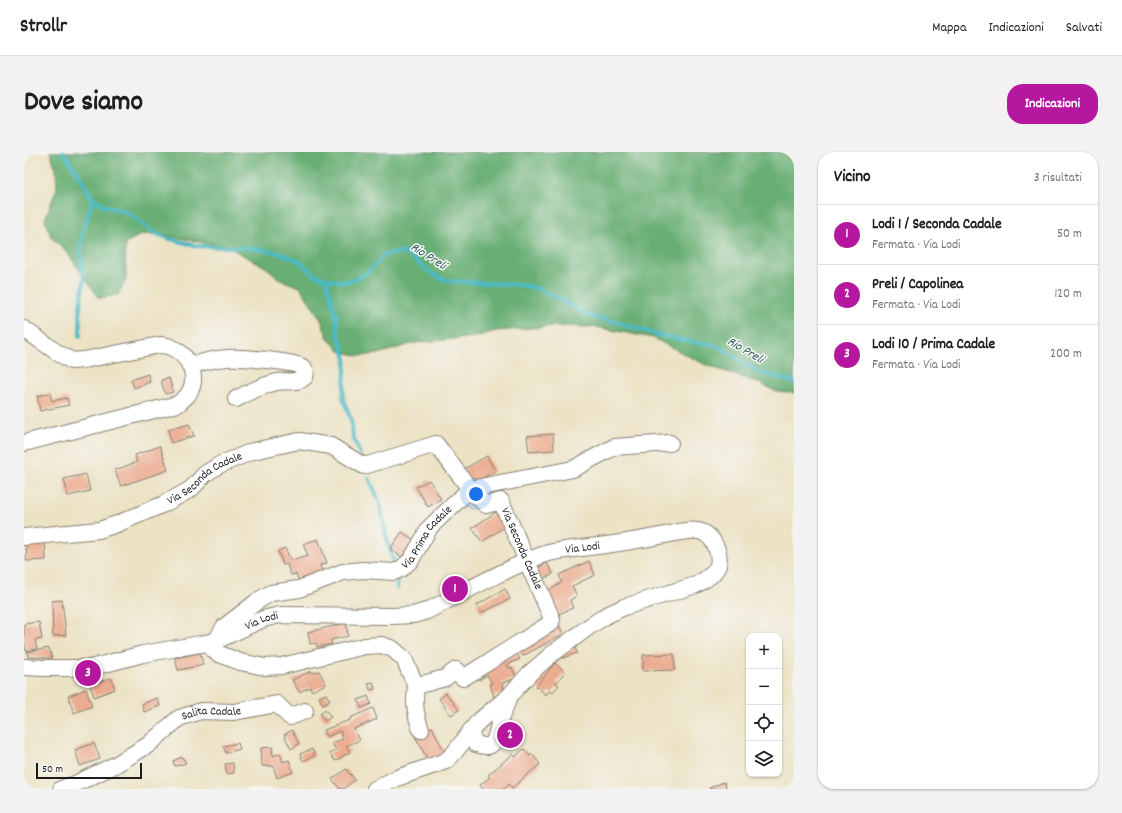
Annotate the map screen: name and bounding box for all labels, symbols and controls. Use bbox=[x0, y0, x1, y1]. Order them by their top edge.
text: Strollr bbox=[20, 14, 67, 41]
text: Mappa bbox=[932, 18, 967, 38]
text: Indicazioni bbox=[989, 18, 1044, 38]
text: Salvati bbox=[1066, 18, 1102, 38]
text: Dove siamo bbox=[24, 84, 143, 124]
button: Indicazioni bbox=[1007, 84, 1098, 124]
text: Vicino bbox=[834, 166, 871, 190]
text: 3 risultati bbox=[1034, 169, 1082, 188]
text: Lodi 1 / Seconda Cadale bbox=[872, 214, 1002, 236]
text: 1 bbox=[846, 225, 848, 244]
text: 50 m bbox=[1057, 225, 1082, 244]
text: Fermata · Via Lodi bbox=[872, 236, 960, 255]
water label: Rio Preli bbox=[406, 239, 452, 277]
text: Preli / Capolinea bbox=[872, 274, 963, 296]
text: 2 bbox=[844, 285, 850, 304]
text: 120 m bbox=[1054, 285, 1082, 304]
text: Fermata · Via Lodi bbox=[872, 296, 960, 315]
water label: Rio Preli bbox=[723, 333, 769, 371]
text: Lodi 10 / Prima Cadale bbox=[872, 334, 995, 356]
text: 3 bbox=[844, 345, 850, 364]
text: 200 m bbox=[1050, 345, 1082, 364]
text: Fermata · Via Lodi bbox=[872, 356, 960, 375]
street label: Via Seconda Cadale bbox=[164, 448, 245, 509]
your location bbox=[466, 484, 486, 504]
street label: Via Prima Cadale bbox=[398, 502, 456, 573]
street label: Via Seconda Cadale bbox=[496, 505, 547, 592]
street label: Via Lodi bbox=[564, 537, 601, 558]
pin: 1 bbox=[442, 574, 468, 604]
street label: Via Lodi bbox=[242, 607, 280, 635]
map controls bbox=[746, 633, 782, 777]
button: + bbox=[746, 633, 782, 669]
pin: 3 bbox=[75, 658, 101, 688]
button: − bbox=[746, 669, 782, 705]
street label: Salita Cadale bbox=[180, 702, 242, 725]
button: locate bbox=[746, 705, 782, 741]
pin: 2 bbox=[497, 720, 523, 750]
button: layers bbox=[746, 741, 782, 777]
scale bar bbox=[36, 761, 142, 780]
text: 50 m bbox=[42, 762, 63, 778]

